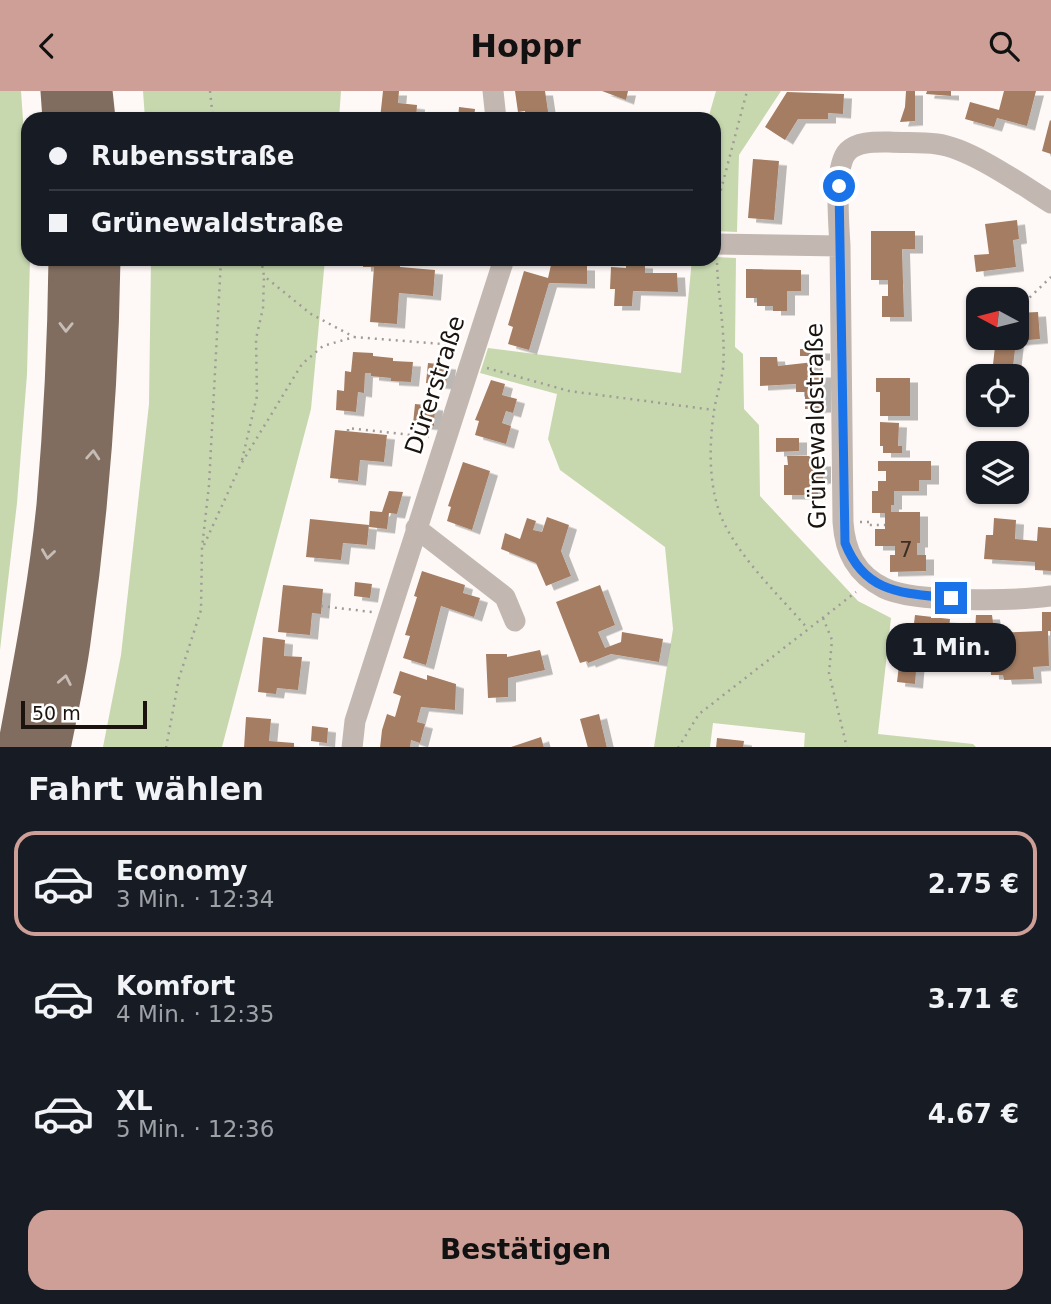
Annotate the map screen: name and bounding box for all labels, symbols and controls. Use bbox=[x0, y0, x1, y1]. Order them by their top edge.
icon: back bbox=[28, 27, 66, 65]
text: Hoppr bbox=[470, 27, 581, 65]
icon: search bbox=[985, 27, 1023, 65]
text: Rubensstraße bbox=[91, 141, 294, 171]
route start bbox=[823, 170, 855, 202]
text: Grünewaldstraße bbox=[91, 208, 344, 238]
north arrow bbox=[966, 287, 1029, 350]
map controls bbox=[966, 287, 1029, 504]
street label: Dürerstraße bbox=[399, 312, 471, 458]
one-way arrow bbox=[58, 322, 74, 333]
street label: Grünewaldstraße bbox=[800, 323, 832, 529]
button: locate bbox=[966, 364, 1029, 427]
button: layers bbox=[966, 441, 1029, 504]
one-way arrow bbox=[85, 449, 100, 460]
house number: 7 bbox=[899, 538, 913, 562]
one-way arrow bbox=[41, 548, 56, 560]
route end bbox=[935, 582, 967, 614]
callout: 1 Min. bbox=[886, 623, 1016, 671]
text: 1 Min. bbox=[911, 634, 991, 660]
one-way arrow bbox=[57, 674, 72, 686]
scale bar bbox=[21, 699, 147, 730]
text: 50 m bbox=[32, 702, 81, 724]
text: Fahrt wählen bbox=[28, 770, 264, 808]
icon: car bbox=[32, 852, 95, 915]
text: Economy bbox=[116, 856, 247, 886]
text: 2.75 € bbox=[928, 869, 1019, 899]
text: 3 Min. · 12:34 bbox=[116, 886, 274, 912]
icon: car bbox=[32, 967, 95, 1030]
text: Komfort bbox=[116, 971, 235, 1001]
text: 3.71 € bbox=[928, 984, 1019, 1014]
text: 4 Min. · 12:35 bbox=[116, 1001, 274, 1027]
icon: car bbox=[32, 1082, 95, 1145]
text: XL bbox=[116, 1086, 153, 1116]
text: 4.67 € bbox=[928, 1099, 1019, 1129]
text: 5 Min. · 12:36 bbox=[116, 1116, 274, 1142]
button: Bestätigen bbox=[28, 1210, 1023, 1290]

